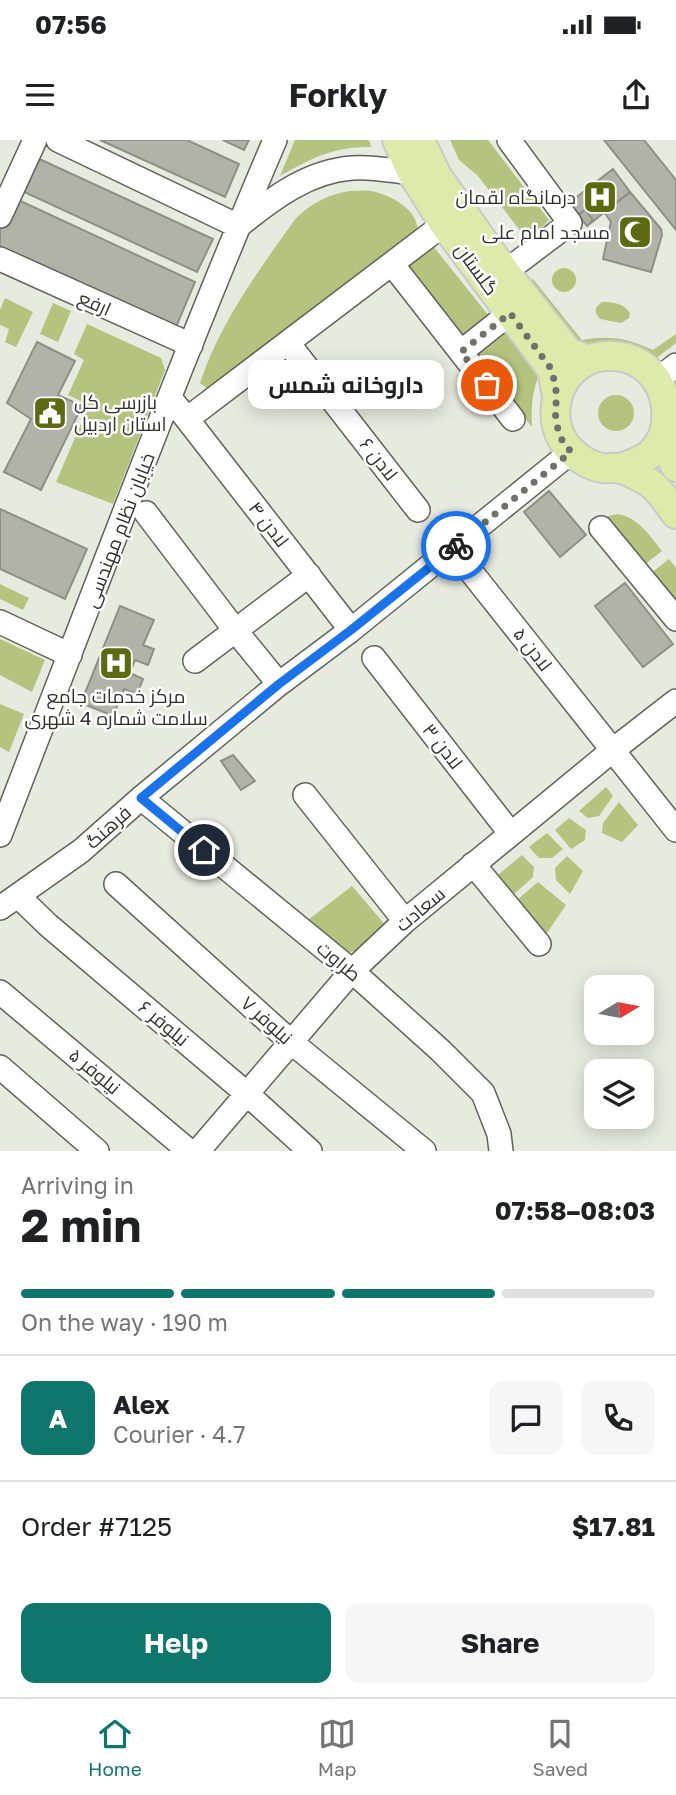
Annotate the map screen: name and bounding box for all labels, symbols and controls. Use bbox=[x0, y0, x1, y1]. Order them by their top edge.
text: 07:56 bbox=[35, 9, 107, 40]
icon: menu bbox=[21, 76, 59, 114]
text: Forkly bbox=[289, 76, 387, 114]
icon: share bbox=[617, 76, 655, 114]
hospital icon: درمانگاه لقمان bbox=[581, 178, 619, 216]
place label: درمانگاه لقمان bbox=[456, 185, 576, 209]
mosque icon: مسجد امام علی bbox=[616, 213, 654, 251]
place label: مسجد امام علی bbox=[482, 220, 610, 246]
street label: گلستان bbox=[450, 238, 504, 300]
street label: ارفع bbox=[74, 285, 115, 323]
pin bbox=[457, 355, 517, 415]
callout: داروخانه شمس bbox=[249, 360, 445, 410]
icon: bag bbox=[468, 366, 506, 404]
text: داروخانه شمس bbox=[268, 370, 424, 398]
place label: بازرسی کل استان اردبیل bbox=[74, 390, 167, 436]
public building icon: بازرسی کل استان اردبیل bbox=[31, 394, 69, 432]
street label: لادن ۶ bbox=[355, 433, 403, 485]
street label: خیابان نظام مهندسی bbox=[78, 449, 162, 612]
street label: لادن ۴ bbox=[244, 496, 294, 552]
courier bbox=[421, 511, 491, 581]
icon: bike bbox=[437, 527, 475, 565]
street label: لادن ۵ bbox=[508, 622, 558, 676]
hospital icon: مرکز خدمات جامع سلامت شماره 4 شهری bbox=[97, 644, 135, 682]
place label: مرکز خدمات جامع سلامت شماره 4 شهری bbox=[24, 684, 208, 730]
street label: لادن ۳ bbox=[418, 718, 468, 774]
street label: فرهنگ bbox=[80, 800, 136, 854]
pin bbox=[174, 820, 234, 880]
icon: home bbox=[185, 831, 223, 869]
street label: سعادت bbox=[390, 881, 449, 936]
street label: طراوت bbox=[312, 936, 366, 986]
north arrow bbox=[584, 975, 654, 1045]
map controls bbox=[584, 975, 654, 1129]
street label: نیلوفر ۷ bbox=[236, 991, 298, 1049]
street label: نیلوفر ۶ bbox=[134, 995, 194, 1051]
street label: نیلوفر ۵ bbox=[64, 1043, 126, 1099]
button: layers bbox=[584, 1059, 654, 1129]
text: Arriving in bbox=[21, 1171, 134, 1199]
text: 07:58–08:03 bbox=[495, 1195, 655, 1226]
text: 2 min bbox=[21, 1197, 141, 1252]
text: On the way · 190 m bbox=[21, 1308, 228, 1336]
button: chat bbox=[489, 1381, 563, 1455]
button: phone bbox=[581, 1381, 655, 1455]
text: Alex bbox=[113, 1389, 170, 1420]
text: A bbox=[49, 1403, 67, 1434]
text: Courier · 4.7 bbox=[113, 1420, 245, 1448]
text: Order #7125 bbox=[21, 1511, 172, 1542]
text: $17.81 bbox=[572, 1511, 655, 1542]
button: Help bbox=[21, 1603, 331, 1683]
button: Share bbox=[345, 1603, 655, 1683]
tab: Home bbox=[88, 1715, 142, 1780]
tab: Map bbox=[318, 1715, 356, 1780]
tab: Saved bbox=[532, 1715, 588, 1780]

